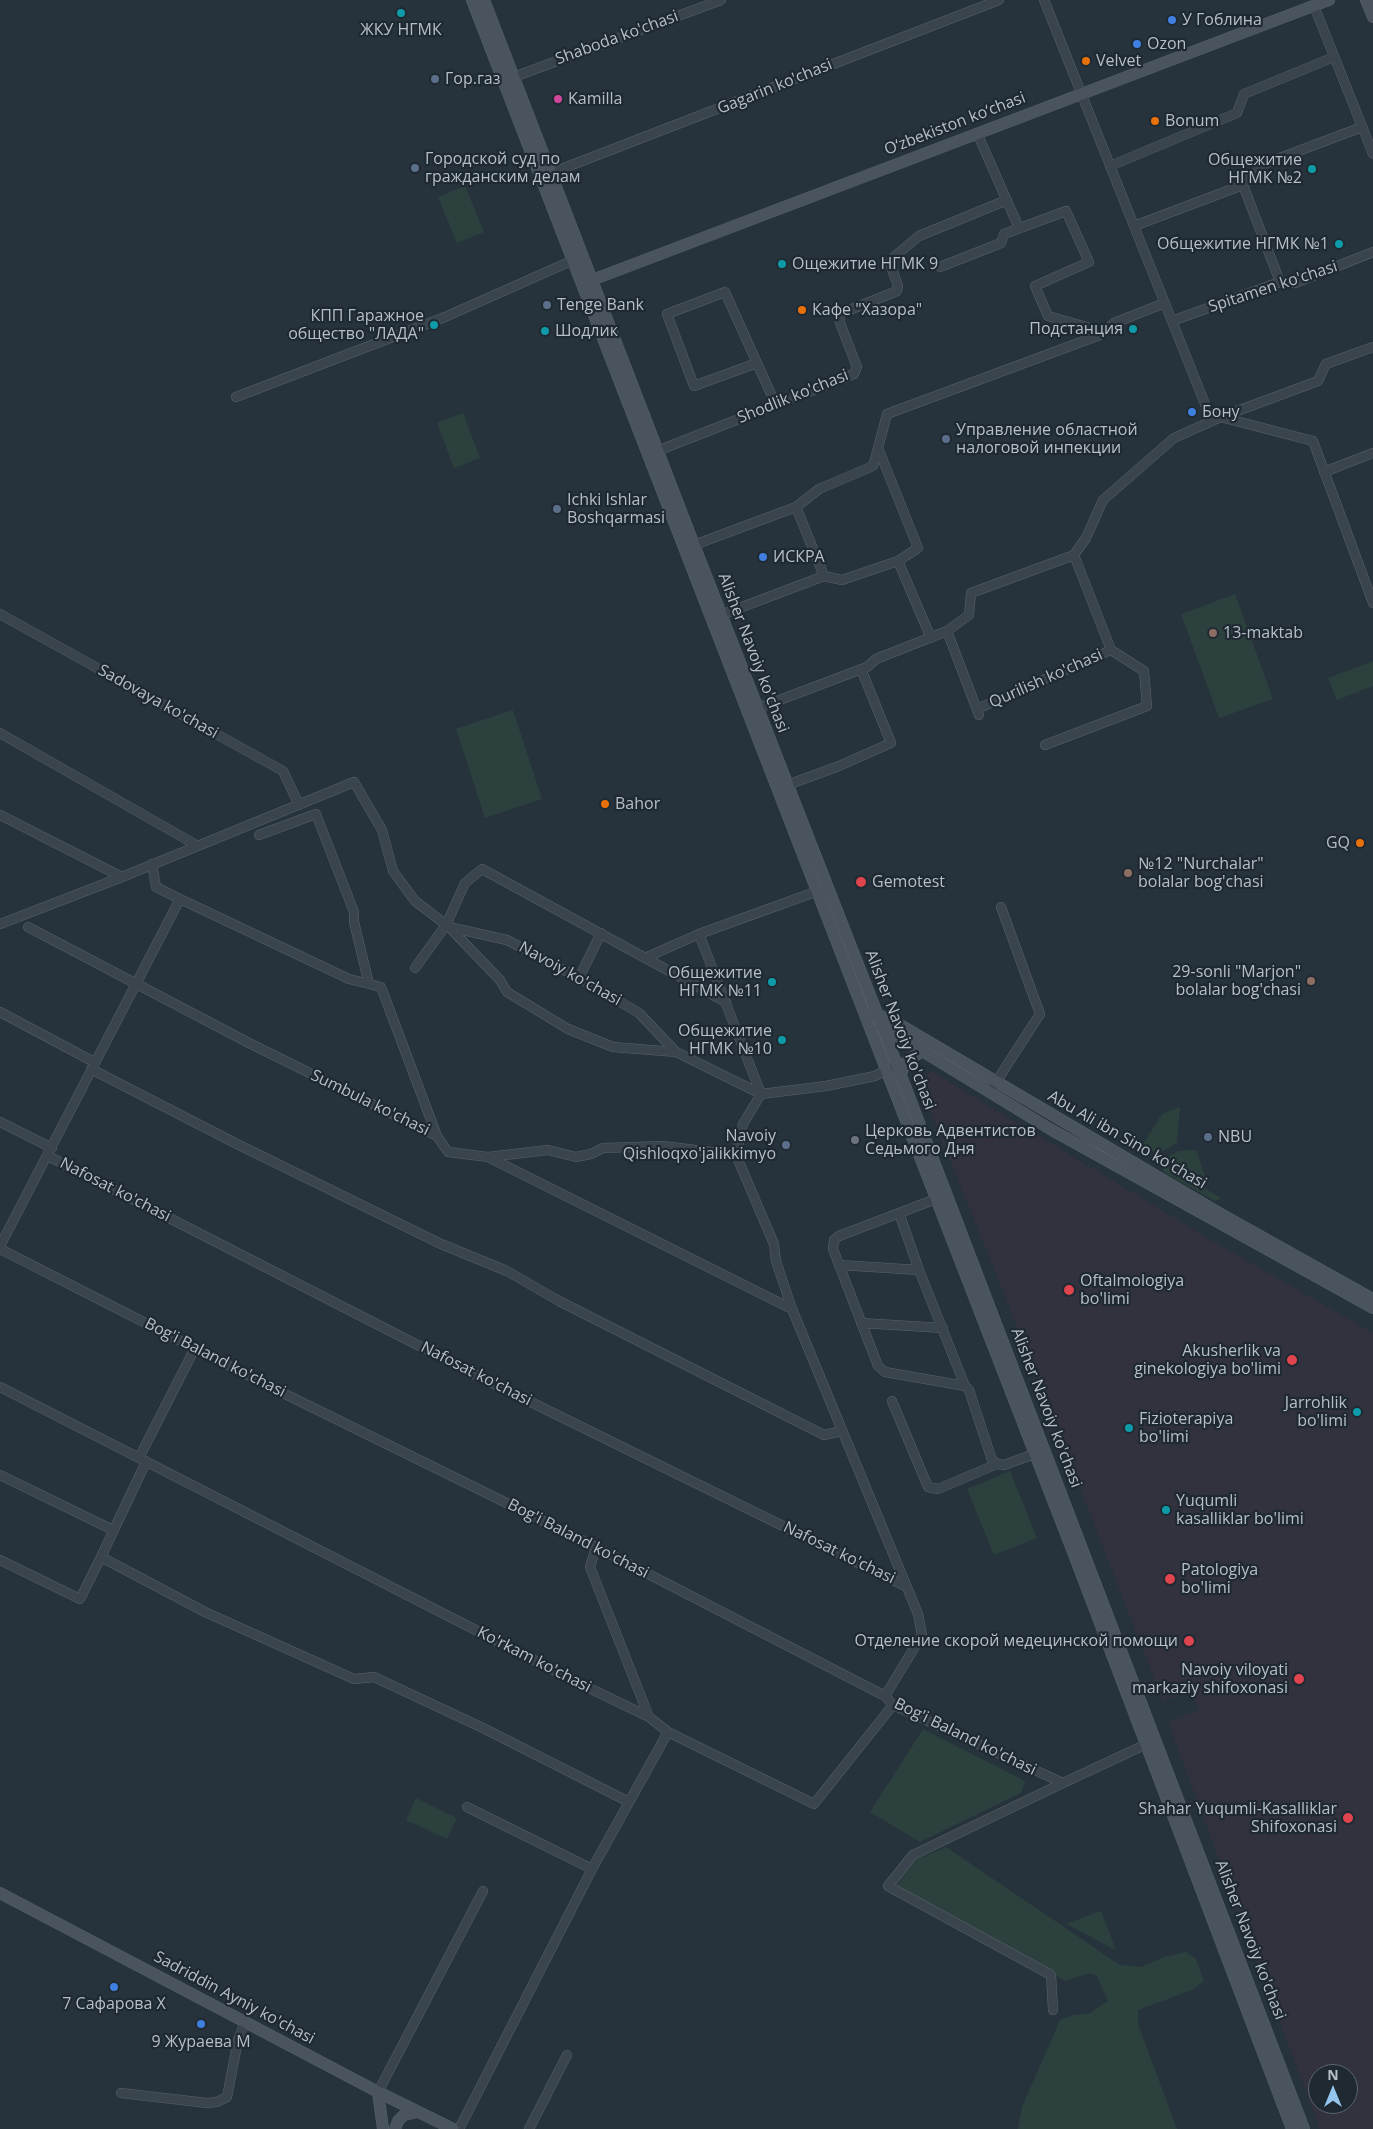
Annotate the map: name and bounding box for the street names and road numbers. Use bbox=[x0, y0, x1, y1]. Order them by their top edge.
street label: Shaboda ko'chasi bbox=[553, 7, 681, 69]
street label: Gagarin ko'chasi bbox=[715, 55, 835, 119]
street label: O‘zbekiston ko‘chasi bbox=[882, 88, 1028, 160]
street label: Spitamen ko'chasi bbox=[1206, 257, 1340, 317]
street label: Shodlik ko'chasi bbox=[735, 366, 851, 428]
street label: Alisher Navoiy ko'chasi bbox=[714, 570, 792, 736]
street label: Qurilish ko'chasi bbox=[986, 645, 1106, 713]
street label: Sadovaya ko'chasi bbox=[94, 661, 222, 743]
street label: Navoiy ko'chasi bbox=[515, 938, 625, 1010]
street label: Alisher Navoiy ko'chasi bbox=[861, 947, 939, 1113]
street label: Sumbula ko'chasi bbox=[308, 1066, 432, 1140]
street label: Abu Ali ibn Sino ko'chasi bbox=[1044, 1087, 1210, 1193]
street label: Nafosat ko'chasi bbox=[56, 1154, 174, 1226]
street label: Bog'i Baland ko'chasi bbox=[141, 1314, 289, 1402]
street label: Alisher Navoiy ko'chasi bbox=[1007, 1325, 1085, 1491]
street label: Nafosat ko'chasi bbox=[417, 1338, 535, 1410]
street label: Bog'i Baland ko'chasi bbox=[504, 1495, 652, 1583]
street label: Nafosat ko'chasi bbox=[780, 1518, 898, 1588]
street label: Ko'rkam ko'chasi bbox=[474, 1623, 594, 1697]
street label: Bog'i Baland ko'chasi bbox=[891, 1694, 1039, 1780]
street label: Alisher Navoiy ko'chasi bbox=[1211, 1857, 1289, 2023]
street label: Sadriddin Ayniy ko'chasi bbox=[150, 1947, 318, 2049]

